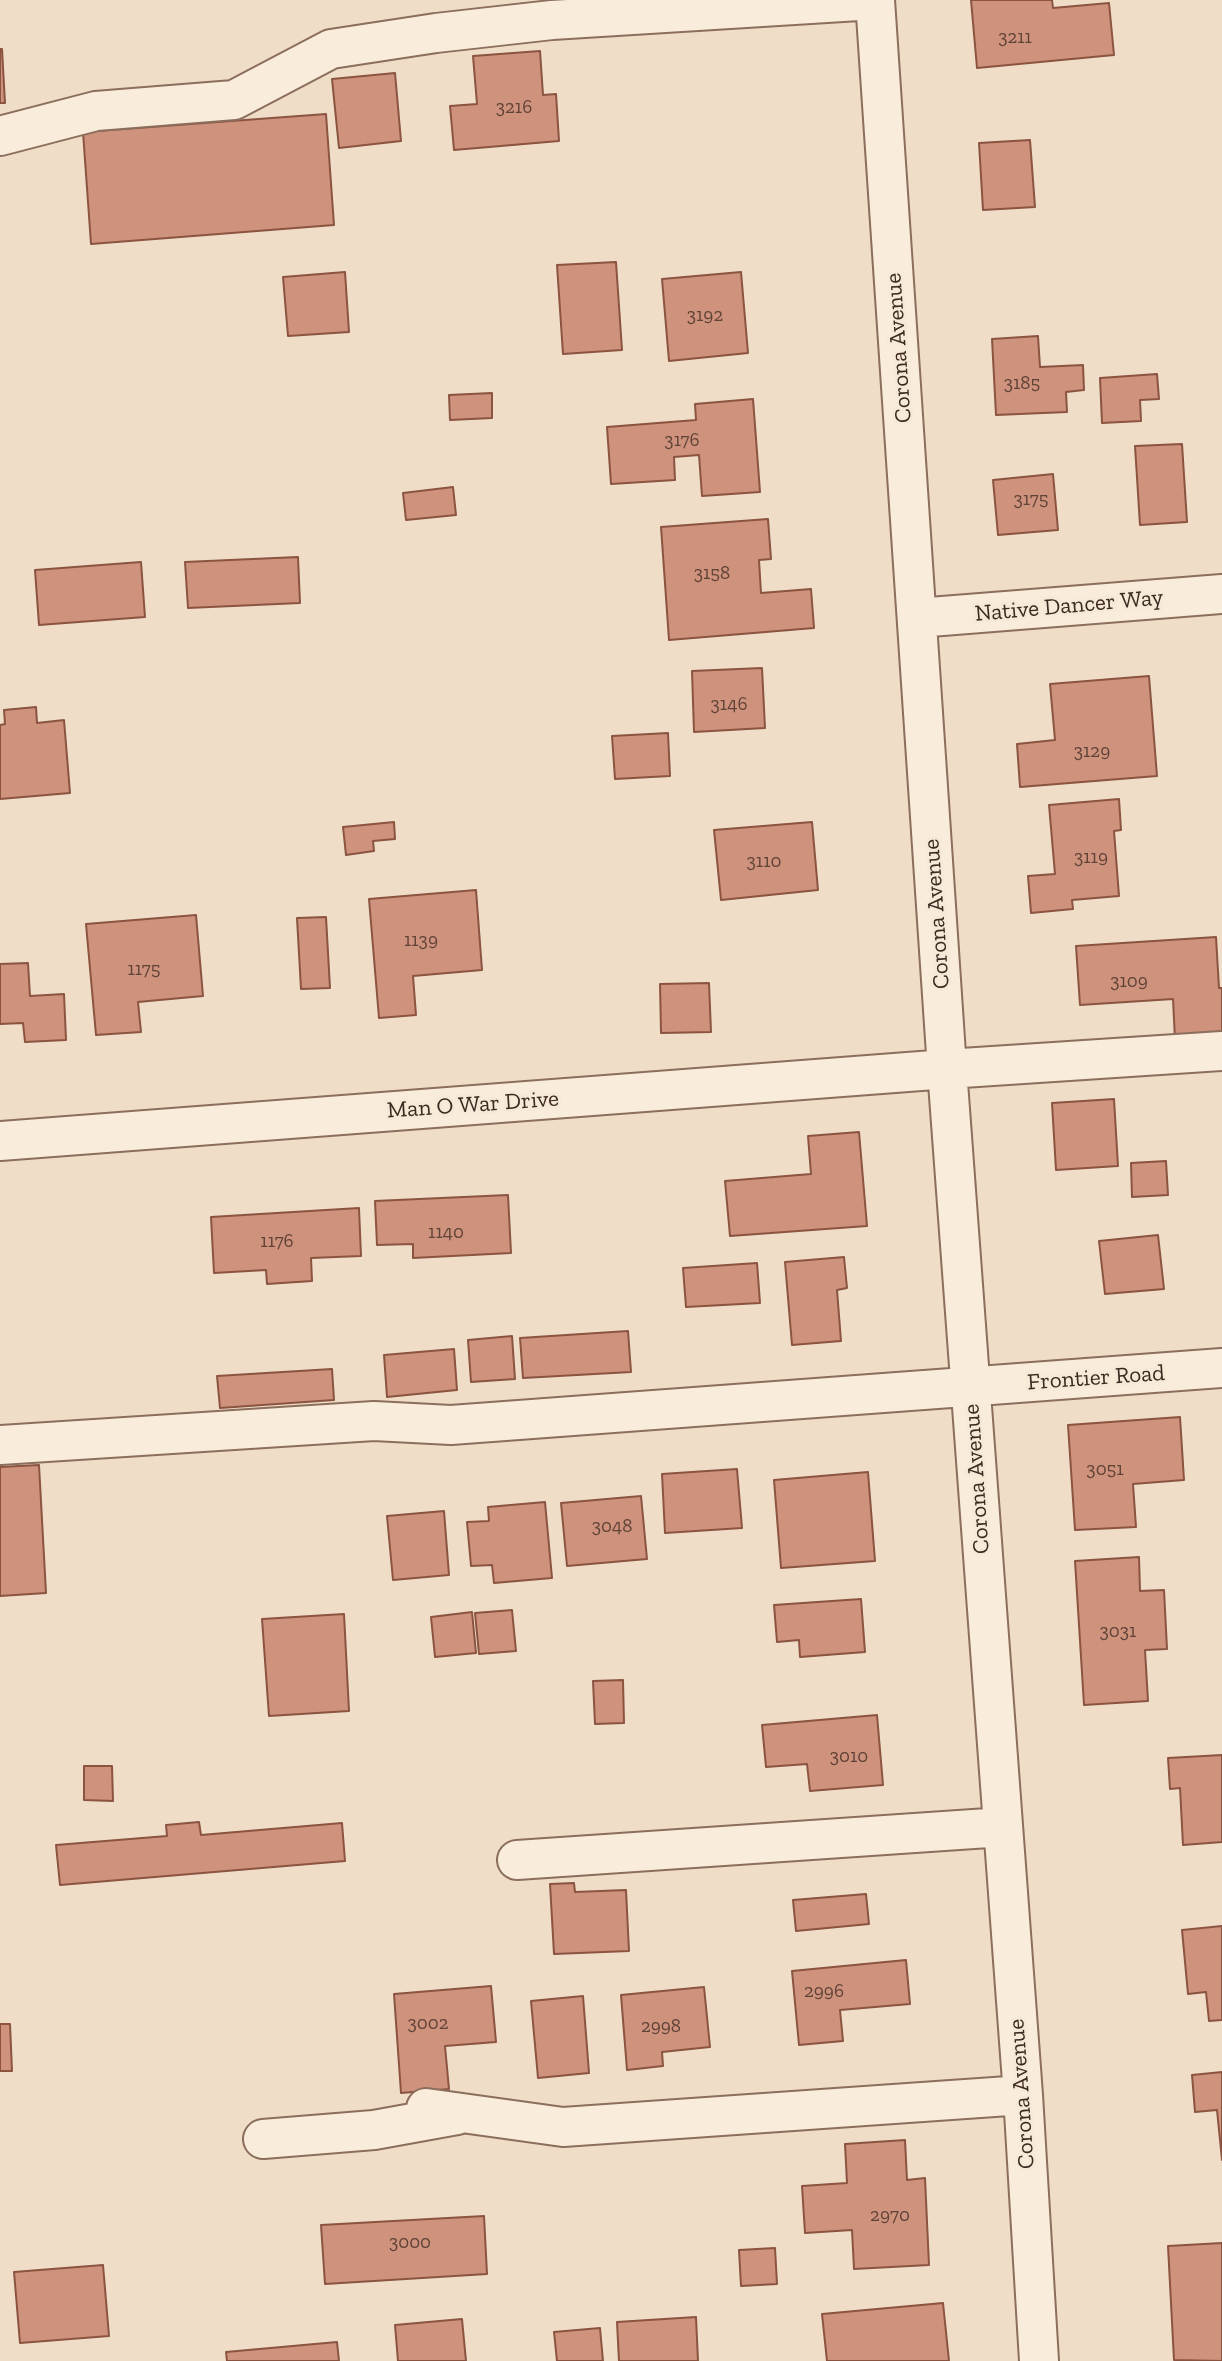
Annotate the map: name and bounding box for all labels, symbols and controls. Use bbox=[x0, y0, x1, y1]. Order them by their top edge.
house number: 3211 bbox=[998, 27, 1032, 49]
house number: 3216 bbox=[496, 97, 532, 119]
street label: Corona Avenue bbox=[880, 272, 918, 424]
house number: 3192 bbox=[687, 305, 723, 327]
house number: 3185 bbox=[1004, 373, 1040, 395]
house number: 3176 bbox=[664, 430, 700, 452]
house number: 3175 bbox=[1014, 489, 1048, 511]
house number: 3158 bbox=[694, 563, 730, 585]
street label: Native Dancer Way bbox=[974, 584, 1164, 628]
house number: 3146 bbox=[711, 694, 747, 716]
house number: 3129 bbox=[1074, 741, 1110, 763]
street label: Corona Avenue bbox=[918, 838, 956, 990]
house number: 3119 bbox=[1074, 847, 1108, 869]
house number: 3110 bbox=[747, 851, 781, 873]
house number: 1139 bbox=[404, 930, 438, 952]
house number: 1175 bbox=[128, 959, 160, 981]
house number: 3109 bbox=[1110, 971, 1148, 993]
street label: Man O War Drive bbox=[386, 1085, 560, 1125]
house number: 1140 bbox=[428, 1222, 464, 1244]
house number: 1176 bbox=[260, 1231, 294, 1253]
street label: Frontier Road bbox=[1026, 1359, 1166, 1397]
street label: Corona Avenue bbox=[958, 1403, 996, 1555]
house number: 3051 bbox=[1086, 1459, 1124, 1481]
house number: 3048 bbox=[592, 1516, 632, 1538]
house number: 3031 bbox=[1100, 1621, 1136, 1643]
house number: 3010 bbox=[830, 1746, 868, 1768]
house number: 2996 bbox=[804, 1981, 844, 2003]
house number: 3002 bbox=[408, 2013, 448, 2035]
house number: 2998 bbox=[641, 2016, 681, 2038]
street label: Corona Avenue bbox=[1003, 2018, 1041, 2170]
house number: 2970 bbox=[870, 2205, 910, 2227]
house number: 3000 bbox=[389, 2232, 431, 2254]

